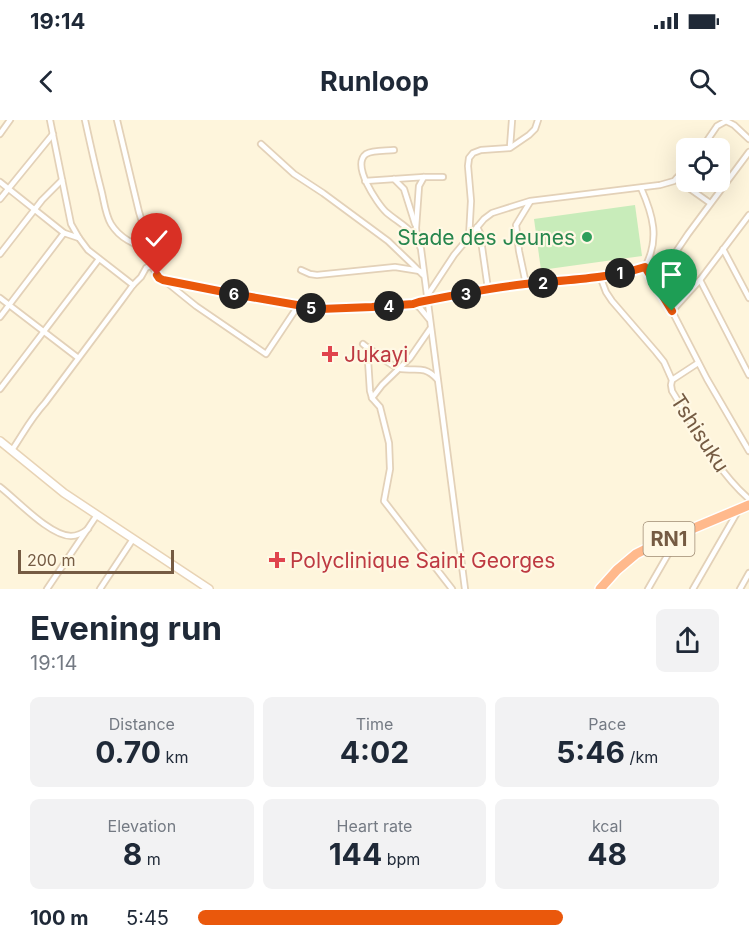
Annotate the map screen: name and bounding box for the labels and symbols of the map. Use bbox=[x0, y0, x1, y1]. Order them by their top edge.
pin bbox=[131, 213, 182, 275]
place label: Stade des Jeunes bbox=[397, 225, 575, 250]
marker: Stade des Jeunes bbox=[580, 230, 594, 244]
pin bbox=[646, 249, 697, 311]
pin: 1 bbox=[605, 258, 635, 288]
pin: 2 bbox=[528, 268, 558, 298]
pin: 6 bbox=[219, 279, 249, 309]
pin: 3 bbox=[451, 279, 481, 309]
pin: 4 bbox=[374, 291, 404, 321]
pin: 5 bbox=[296, 293, 326, 323]
place label: Jukayi bbox=[344, 342, 408, 367]
marker: Jukayi bbox=[321, 345, 339, 363]
street label: Tshisuku bbox=[666, 389, 734, 477]
road number: RN1 bbox=[644, 522, 694, 556]
scale bar bbox=[18, 547, 174, 574]
place label: Polyclinique Saint Georges bbox=[290, 548, 555, 573]
marker: Polyclinique Saint Georges bbox=[268, 551, 286, 569]

